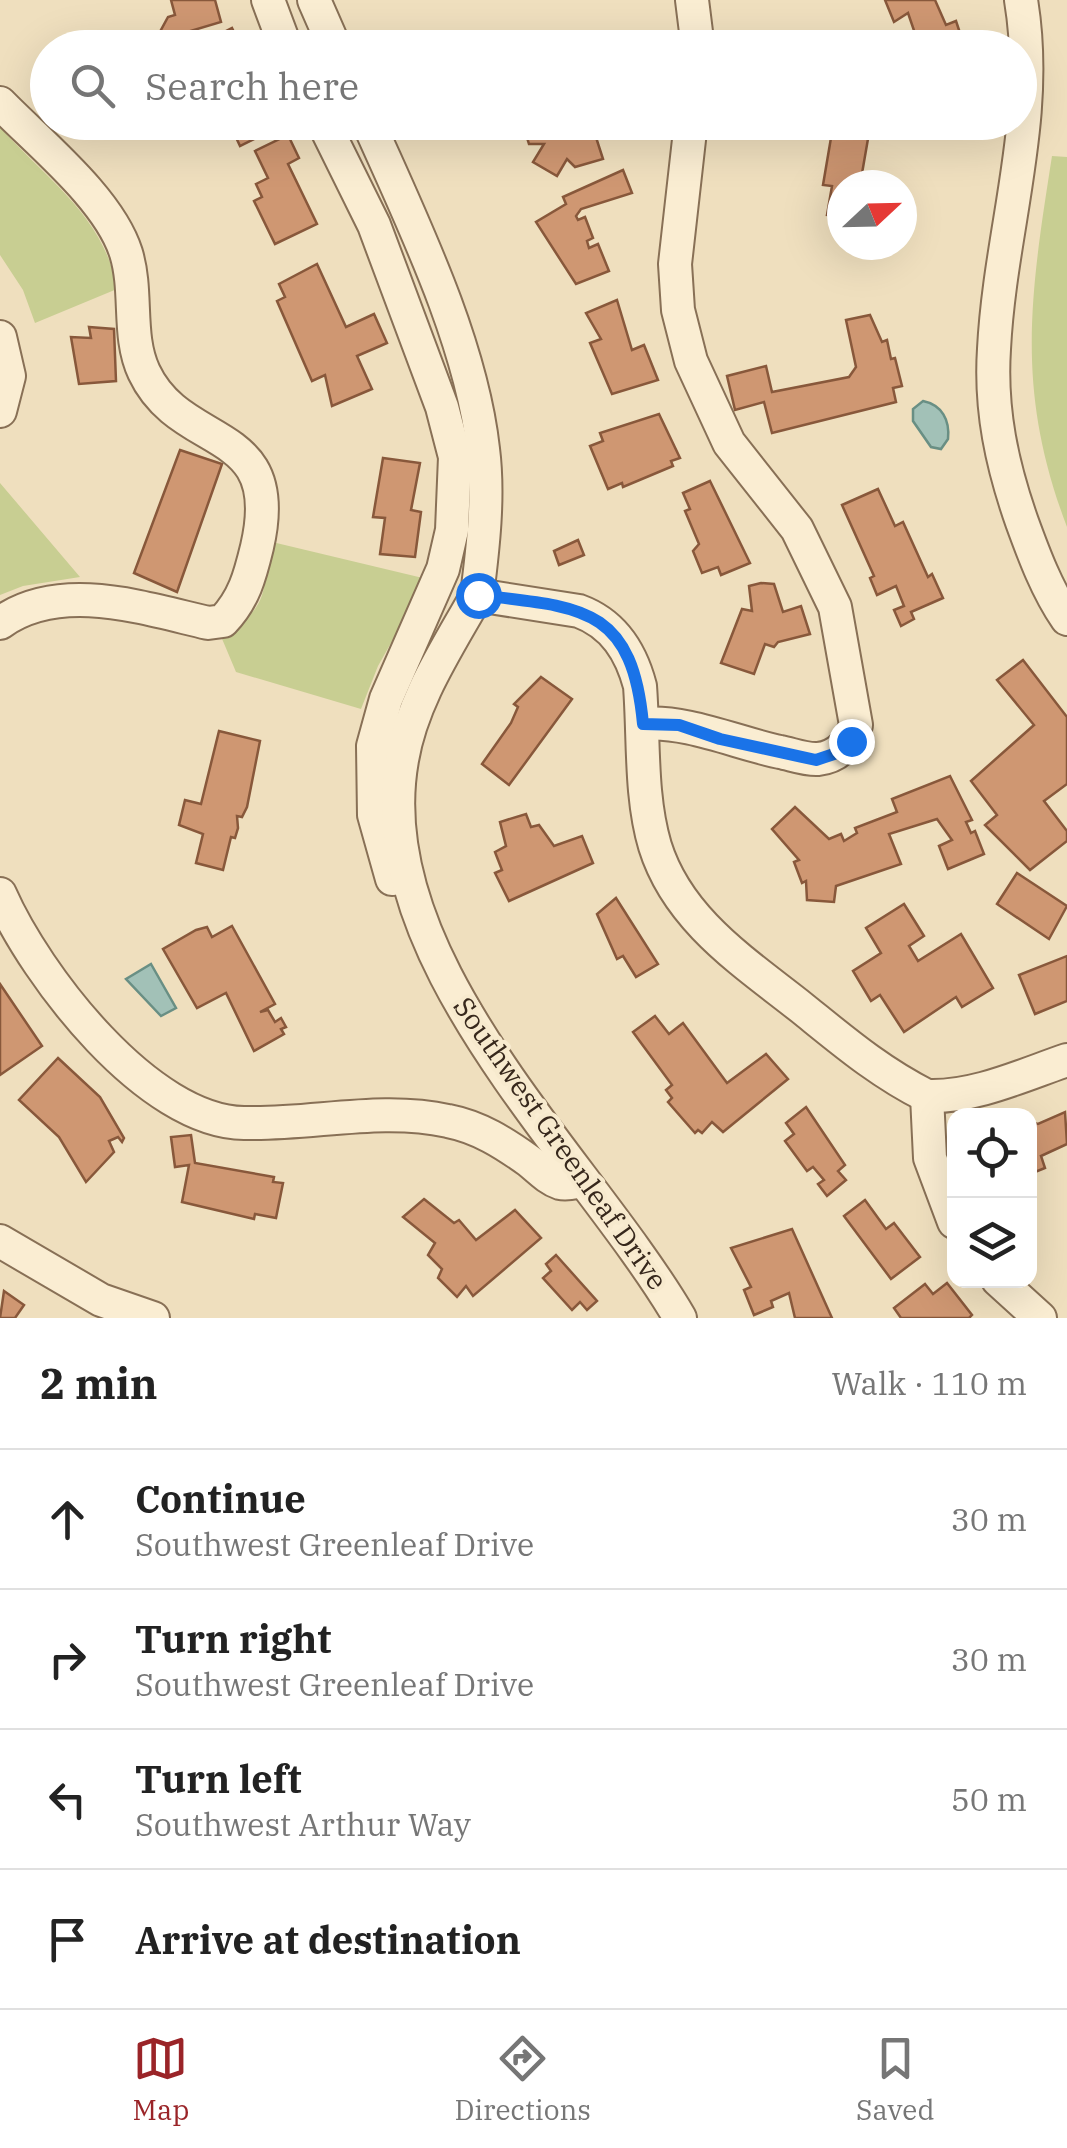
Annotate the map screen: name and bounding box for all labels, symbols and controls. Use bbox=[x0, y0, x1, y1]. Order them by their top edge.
search box bbox=[30, 30, 1037, 140]
icon: search bbox=[65, 58, 120, 113]
text: Search here bbox=[145, 61, 359, 110]
north arrow bbox=[827, 170, 917, 260]
route start bbox=[456, 573, 502, 619]
route end bbox=[829, 719, 875, 765]
street label: Southwest Greenleaf Drive bbox=[446, 989, 676, 1297]
map controls bbox=[947, 1108, 1037, 1288]
button: locate bbox=[947, 1108, 1037, 1198]
button: layers bbox=[947, 1198, 1037, 1288]
text: 2 min bbox=[40, 1356, 158, 1411]
text: Walk · 110 m bbox=[831, 1362, 1027, 1404]
text: Continue bbox=[135, 1474, 306, 1523]
icon: ahead bbox=[40, 1492, 95, 1547]
text: 30 m bbox=[951, 1498, 1027, 1540]
text: Southwest Greenleaf Drive bbox=[135, 1523, 534, 1565]
text: Turn right bbox=[135, 1614, 331, 1663]
icon: right bbox=[40, 1632, 95, 1687]
text: 30 m bbox=[951, 1638, 1027, 1680]
text: Southwest Greenleaf Drive bbox=[135, 1663, 534, 1705]
text: Turn left bbox=[135, 1754, 302, 1803]
icon: left bbox=[40, 1772, 95, 1827]
text: 50 m bbox=[951, 1778, 1027, 1820]
text: Southwest Arthur Way bbox=[135, 1803, 471, 1845]
icon: arrive bbox=[40, 1912, 95, 1967]
text: Arrive at destination bbox=[135, 1915, 521, 1964]
tab: Map bbox=[133, 2031, 189, 2128]
tab: Directions bbox=[454, 2031, 591, 2128]
tab: Saved bbox=[856, 2031, 934, 2128]

